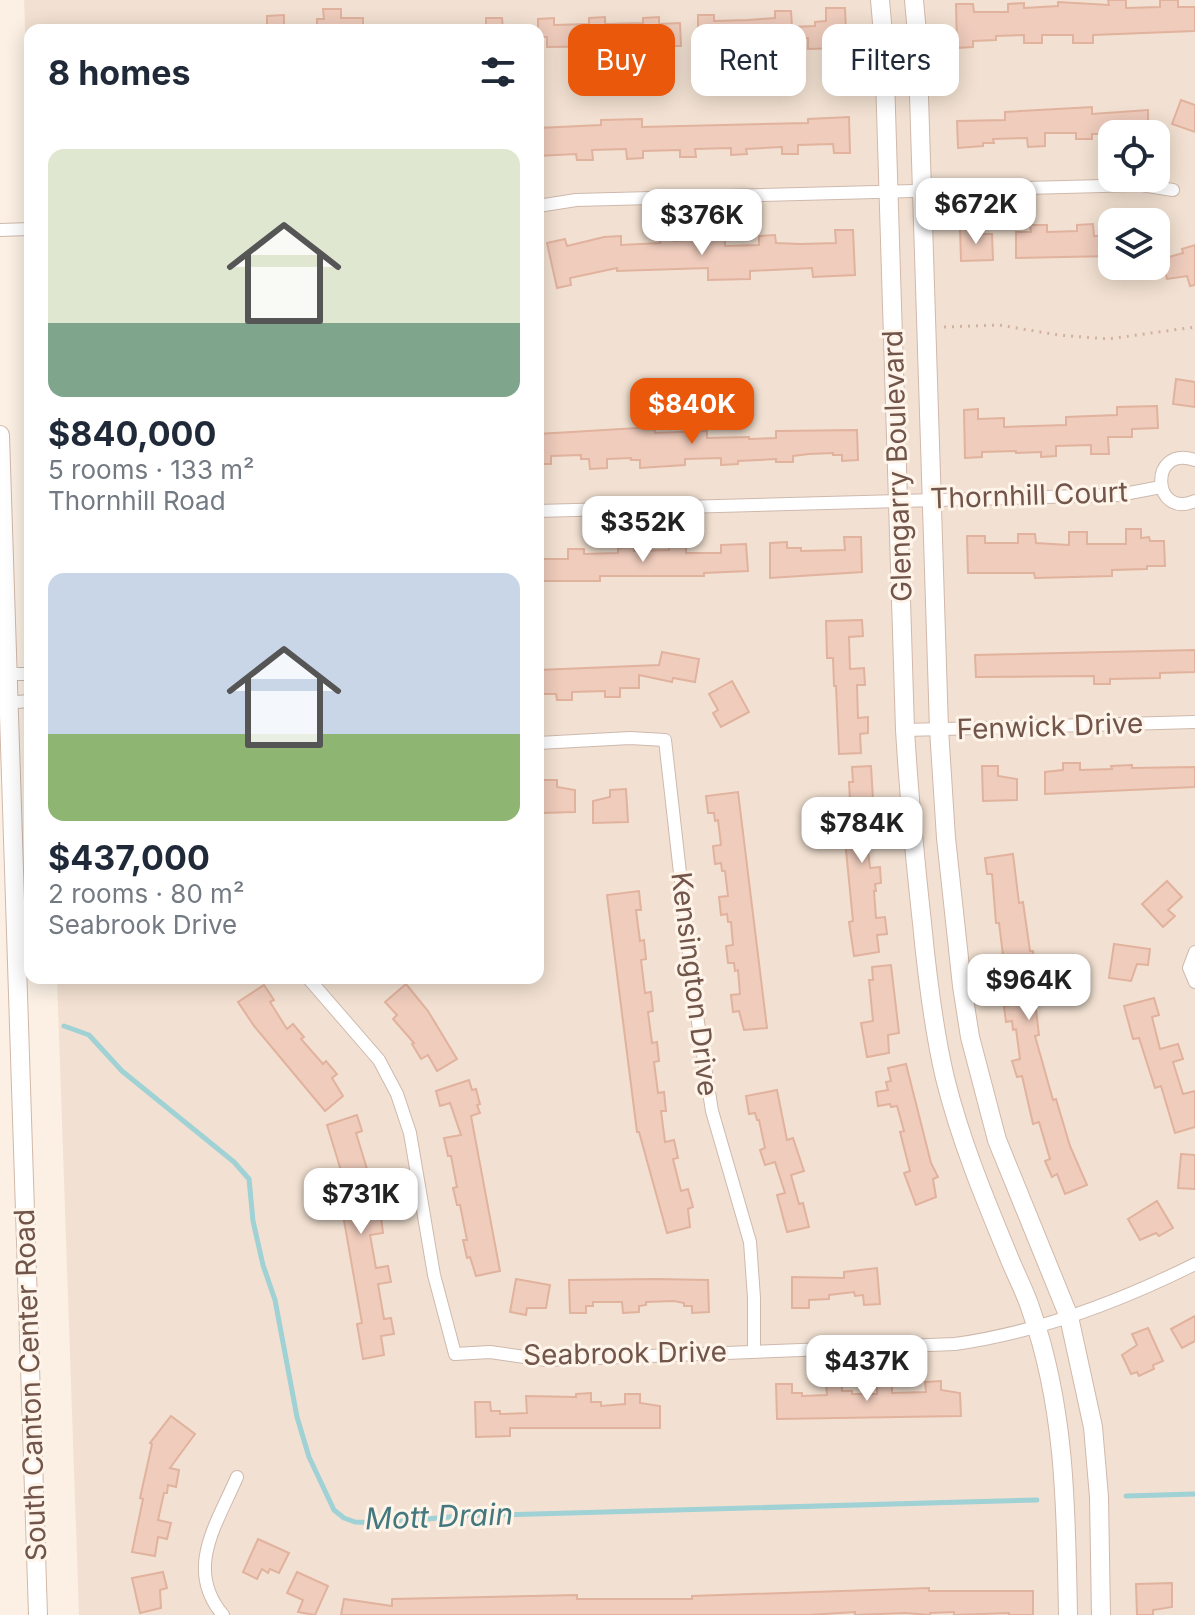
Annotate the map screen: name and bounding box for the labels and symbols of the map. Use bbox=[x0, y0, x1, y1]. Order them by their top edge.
pin: $672K bbox=[920, 178, 1032, 246]
pin: $376K bbox=[646, 189, 758, 257]
street label: Glengarry Boulevard bbox=[875, 330, 919, 602]
pin: $840K bbox=[636, 378, 748, 446]
street label: Thornhill Court bbox=[930, 475, 1128, 515]
pin: $352K bbox=[587, 496, 699, 564]
street label: Fenwick Drive bbox=[956, 706, 1144, 746]
pin: $784K bbox=[806, 797, 918, 865]
street label: Kensington Drive bbox=[664, 870, 726, 1098]
pin: $964K bbox=[973, 954, 1085, 1022]
pin: $731K bbox=[305, 1168, 417, 1236]
street label: South Canton Center Road bbox=[7, 1208, 53, 1562]
street label: Seabrook Drive bbox=[523, 1334, 727, 1372]
pin: $437K bbox=[811, 1335, 923, 1403]
water label: Mott Drain bbox=[364, 1495, 514, 1537]

